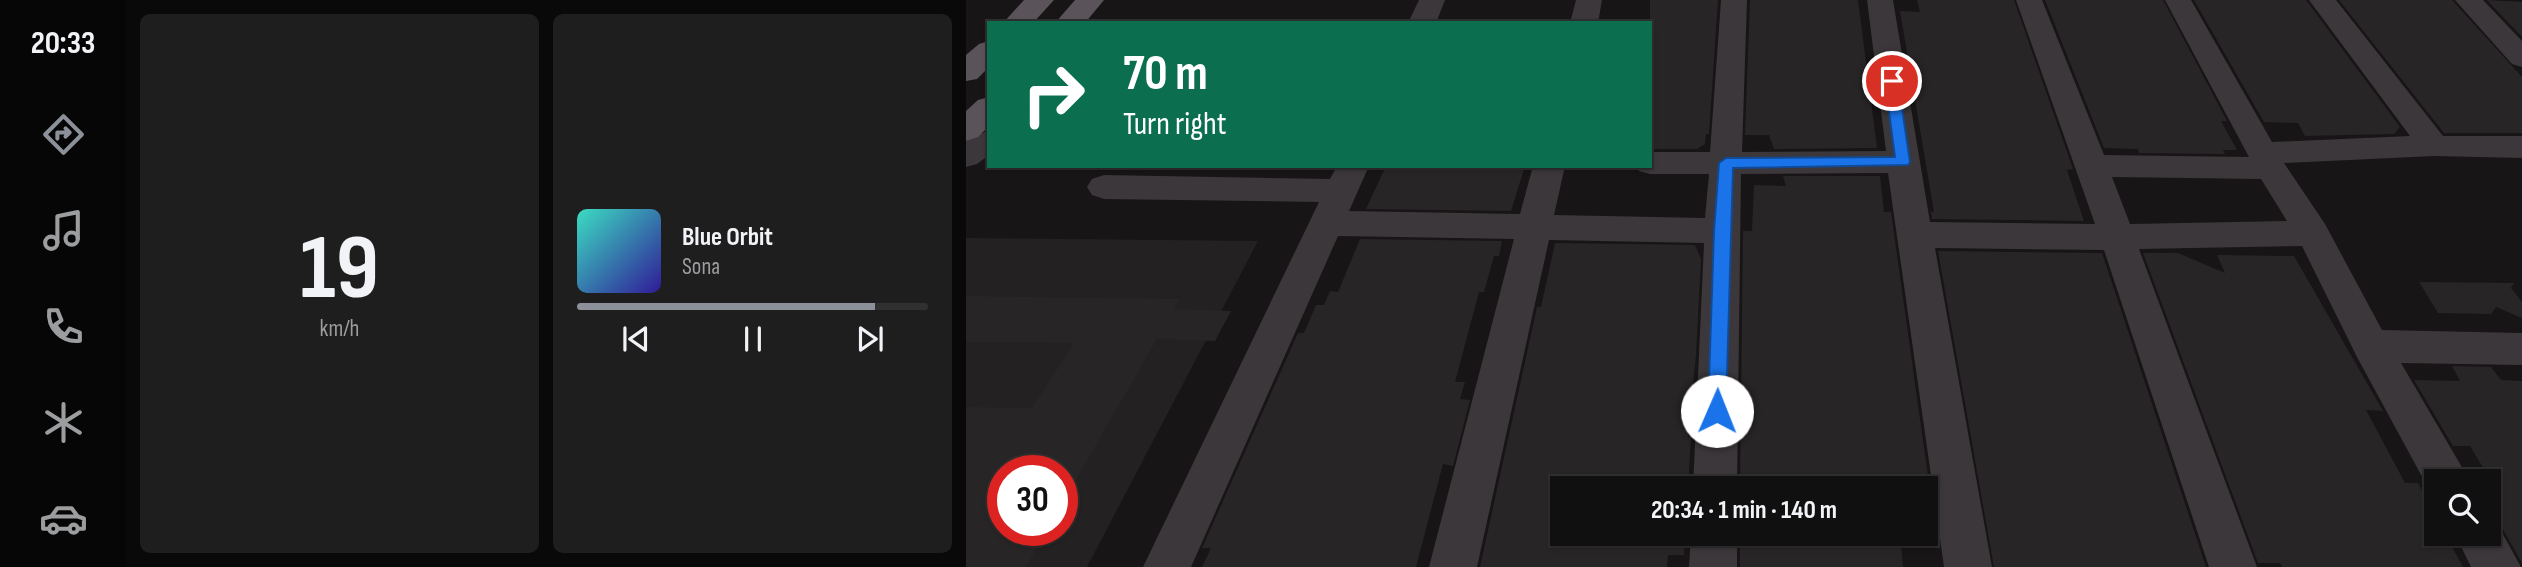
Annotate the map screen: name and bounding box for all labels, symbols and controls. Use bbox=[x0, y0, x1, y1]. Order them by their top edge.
text: 20:33 bbox=[31, 24, 95, 63]
text: 70 m bbox=[1123, 45, 1208, 104]
icon: right bbox=[1008, 49, 1099, 140]
pin bbox=[1862, 51, 1922, 111]
icon: arrive bbox=[1873, 62, 1911, 100]
text: Turn right bbox=[1123, 105, 1227, 144]
icon: directions bbox=[39, 110, 88, 159]
icon: music bbox=[39, 206, 88, 255]
text: 19 bbox=[300, 215, 379, 324]
text: Blue Orbit bbox=[682, 222, 773, 253]
text: Sona bbox=[682, 253, 720, 281]
icon: phone bbox=[39, 302, 88, 351]
text: km/h bbox=[320, 315, 359, 343]
icon: previous bbox=[617, 320, 655, 358]
icon: pause bbox=[734, 320, 772, 358]
icon: next bbox=[851, 320, 889, 358]
position arrow bbox=[1680, 374, 1754, 448]
icon: climate bbox=[39, 398, 88, 447]
speed limit sign: 30 bbox=[987, 455, 1078, 546]
map controls bbox=[2424, 469, 2501, 546]
button: search bbox=[2424, 469, 2501, 546]
icon: car bbox=[39, 494, 88, 543]
text: 20:34 · 1 min · 140 m bbox=[1651, 495, 1837, 526]

